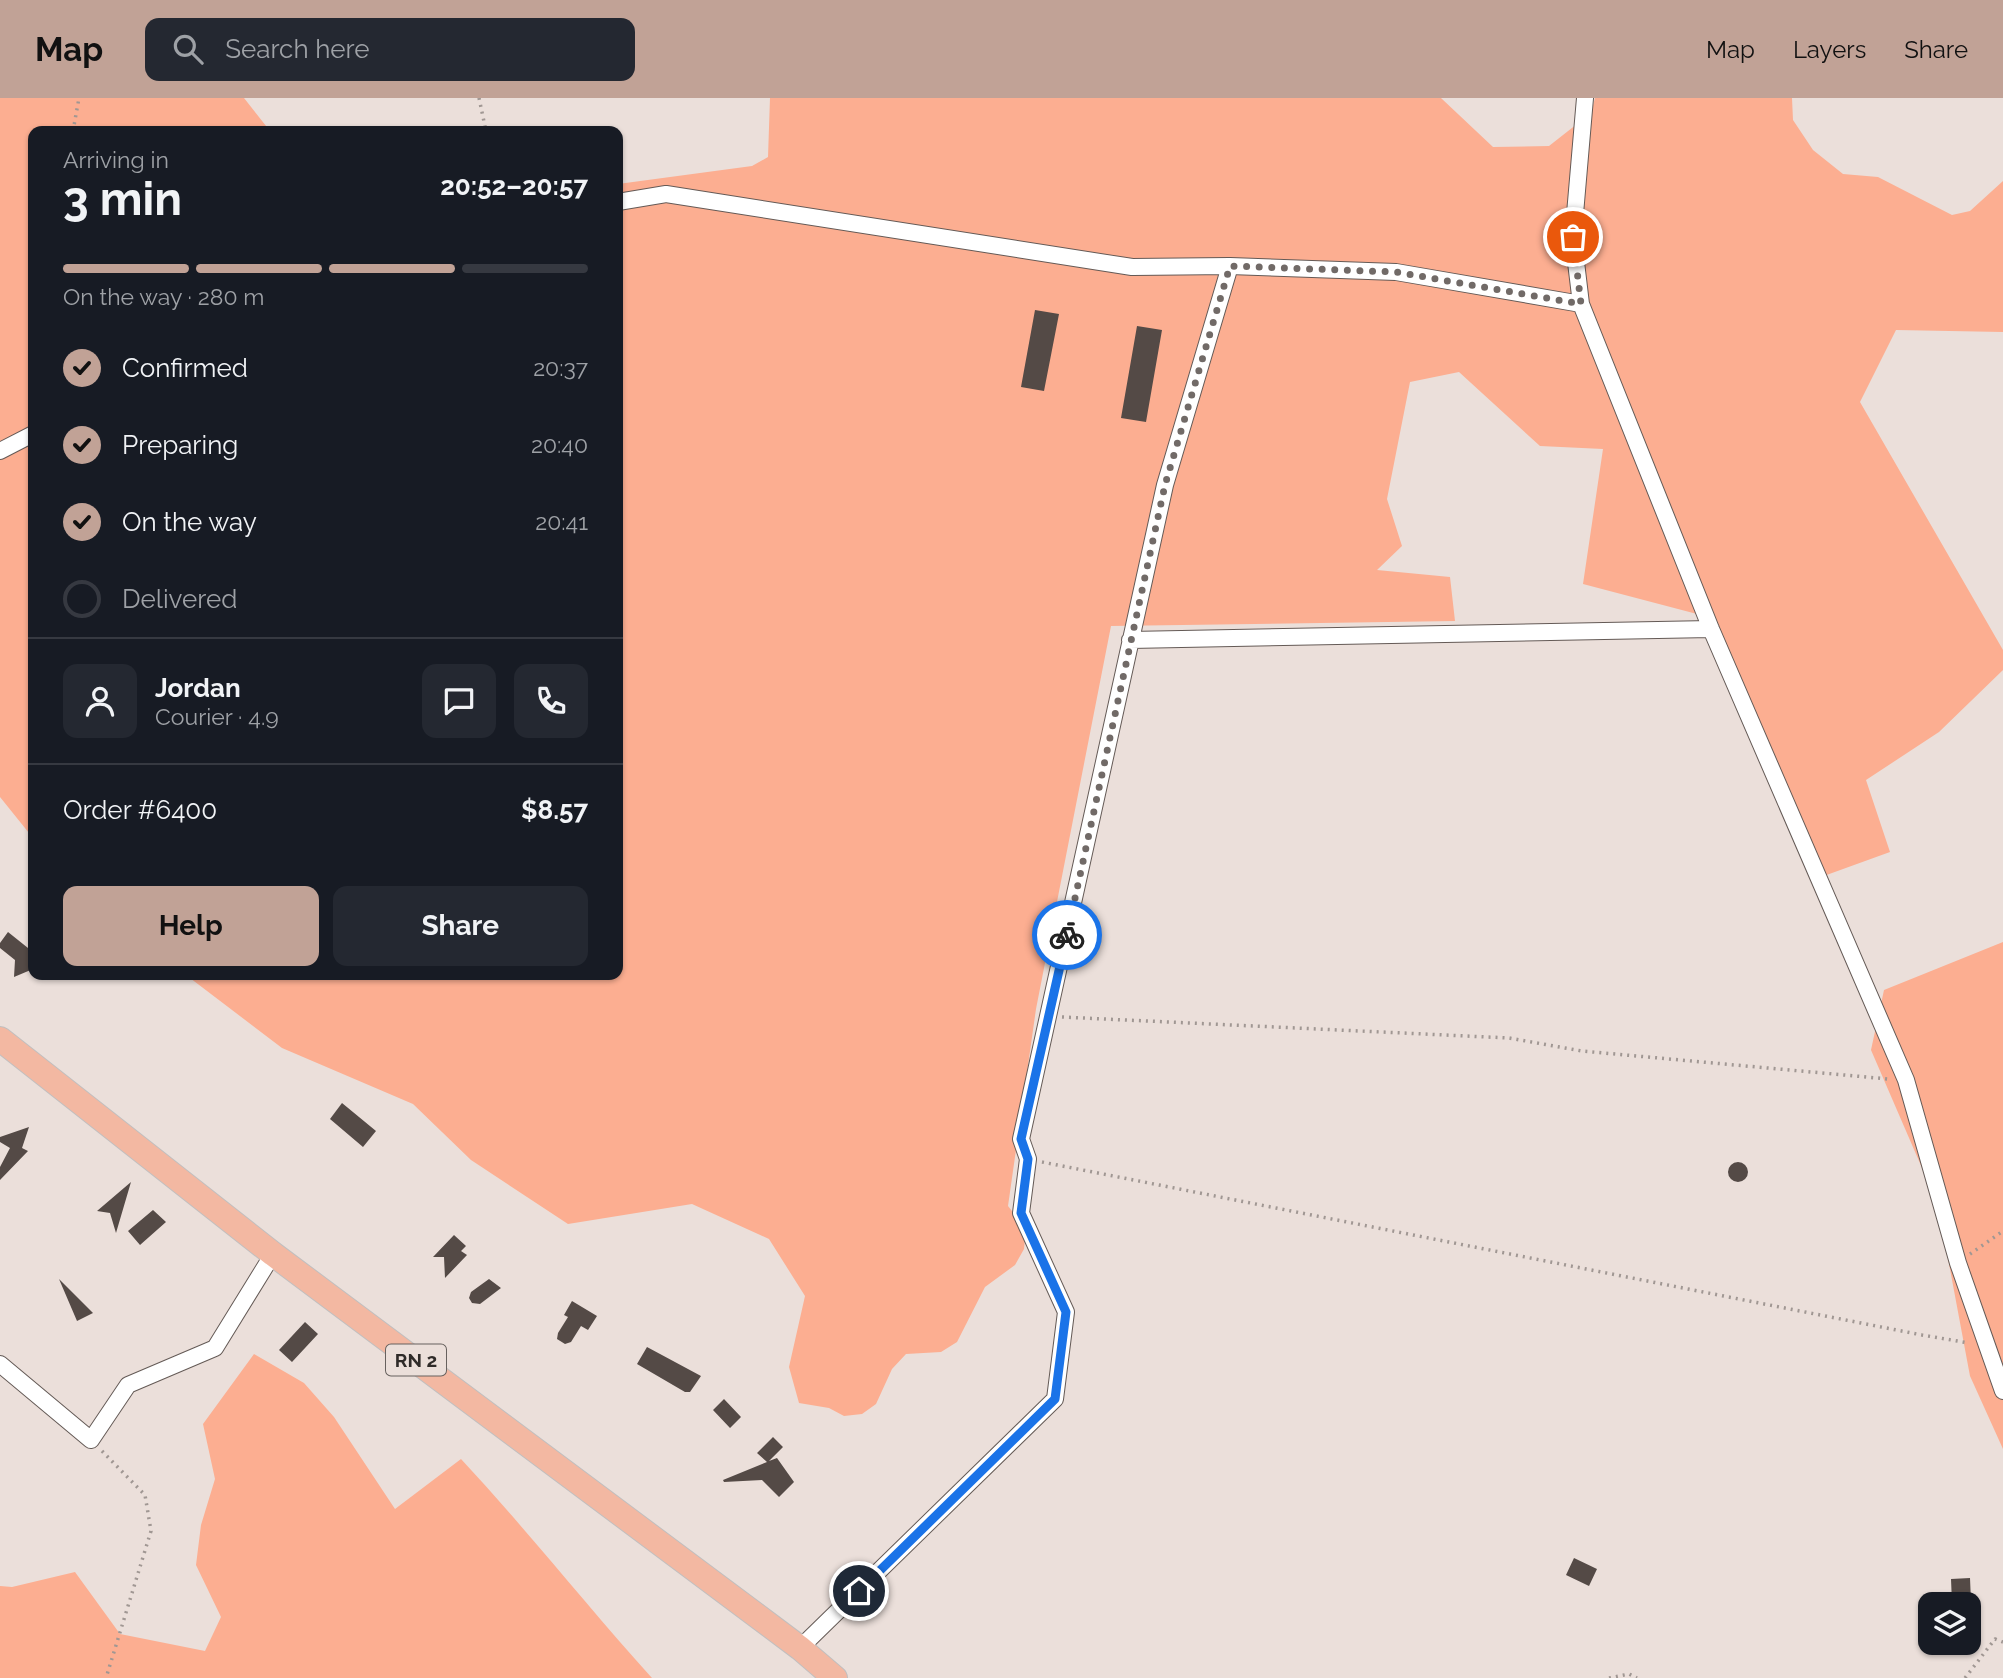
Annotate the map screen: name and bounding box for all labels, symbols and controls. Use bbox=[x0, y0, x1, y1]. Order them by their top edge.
search box bbox=[145, 18, 635, 81]
text: Map bbox=[35, 30, 103, 69]
icon: search bbox=[169, 30, 207, 68]
text: Search here bbox=[225, 34, 370, 64]
text: Map bbox=[1706, 35, 1755, 64]
text: Layers bbox=[1793, 35, 1866, 64]
text: Share bbox=[1904, 35, 1968, 64]
text: Arriving in bbox=[63, 146, 169, 173]
text: 20:52–20:57 bbox=[440, 171, 588, 201]
text: 3 min bbox=[63, 172, 182, 226]
pin bbox=[1543, 207, 1603, 267]
icon: bag bbox=[1554, 218, 1592, 256]
text: On the way · 280 m bbox=[63, 283, 265, 310]
icon: check bbox=[63, 349, 101, 387]
text: Confirmed bbox=[122, 353, 248, 383]
text: 20:37 bbox=[533, 354, 588, 381]
icon: check bbox=[63, 426, 101, 464]
text: Preparing bbox=[122, 430, 238, 460]
text: 20:40 bbox=[531, 431, 588, 458]
icon: check bbox=[63, 503, 101, 541]
text: On the way bbox=[122, 507, 257, 537]
text: 20:41 bbox=[535, 508, 588, 535]
text: Delivered bbox=[122, 584, 237, 614]
button: person bbox=[63, 664, 137, 738]
button: chat bbox=[422, 664, 496, 738]
button: phone bbox=[514, 664, 588, 738]
text: Jordan bbox=[155, 673, 241, 703]
text: Courier · 4.9 bbox=[155, 703, 279, 730]
text: Order #6400 bbox=[63, 795, 217, 825]
text: $8.57 bbox=[521, 795, 588, 825]
button: Help bbox=[63, 886, 319, 966]
button: Share bbox=[333, 886, 588, 966]
courier bbox=[1032, 900, 1102, 970]
icon: bike bbox=[1048, 916, 1086, 954]
road number: RN 2 bbox=[386, 1344, 446, 1376]
pin bbox=[829, 1561, 889, 1621]
icon: home bbox=[840, 1572, 878, 1610]
map controls bbox=[1918, 1592, 1981, 1655]
button: layers bbox=[1918, 1592, 1981, 1655]

